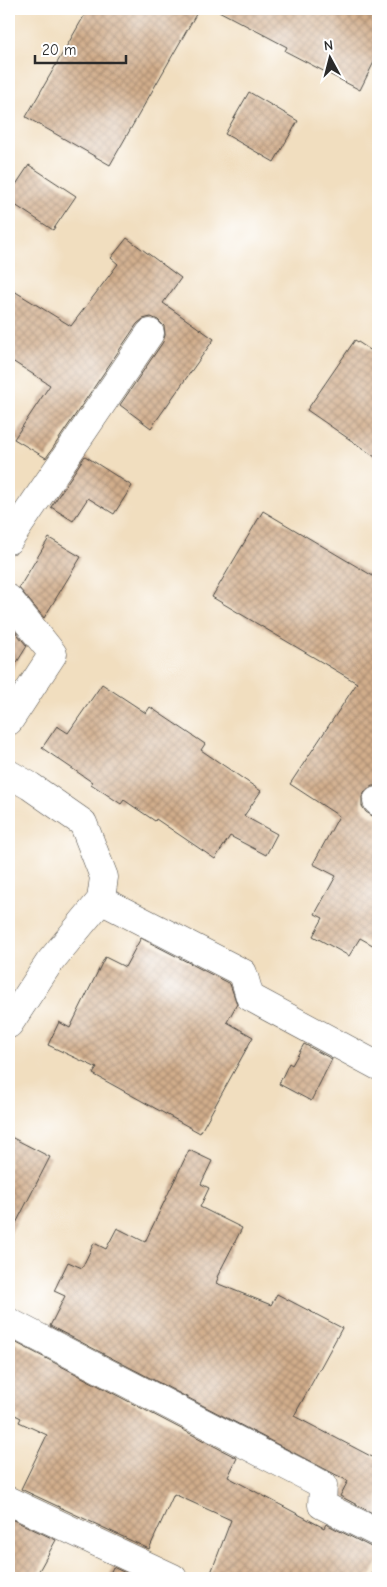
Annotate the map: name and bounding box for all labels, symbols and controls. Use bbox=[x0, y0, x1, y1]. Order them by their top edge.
scale bar bbox=[35, 32, 126, 64]
north arrow bbox=[304, 32, 354, 82]
text: N bbox=[323, 37, 334, 55]
text: 20 m bbox=[42, 41, 76, 59]

